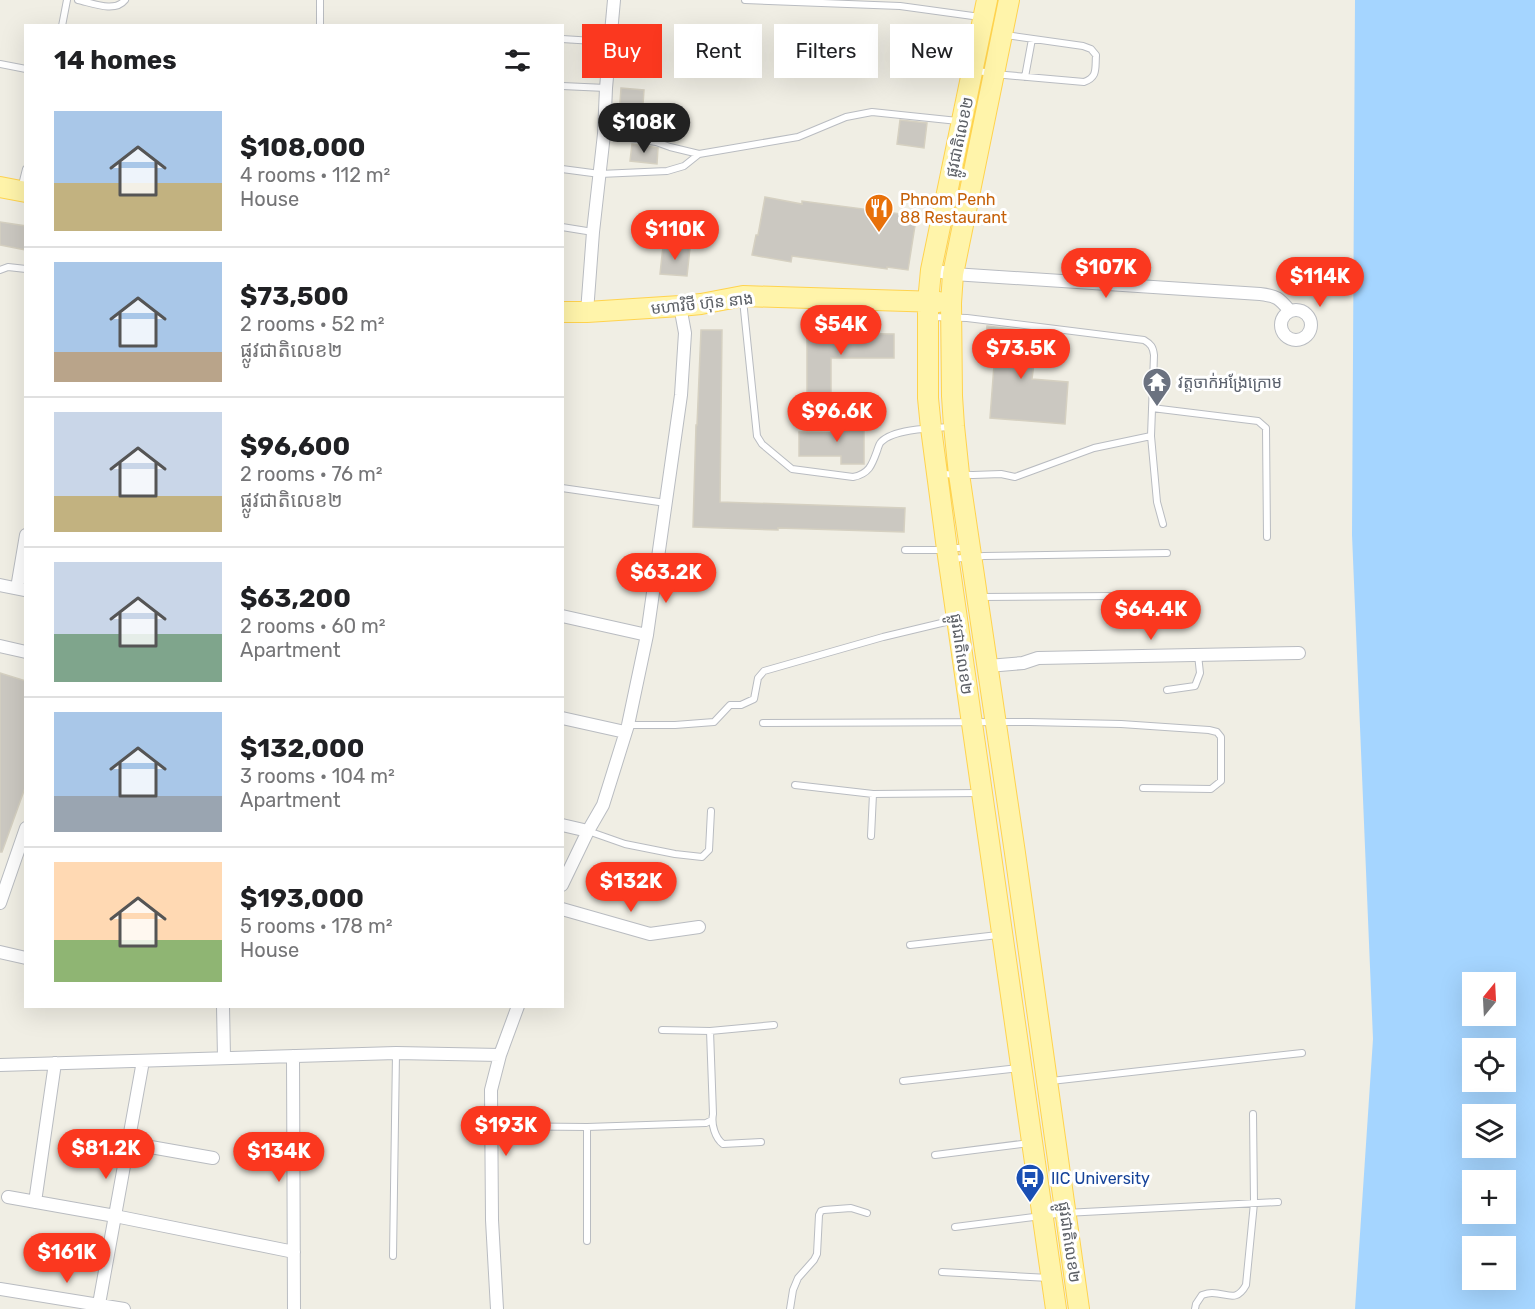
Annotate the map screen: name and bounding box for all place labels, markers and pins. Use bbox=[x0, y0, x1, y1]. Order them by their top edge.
pin: $108K bbox=[602, 103, 686, 154]
place label: Phnom Penh 88 Restaurant bbox=[900, 190, 1007, 227]
restaurant icon: Phnom Penh 88 Restaurant bbox=[863, 192, 895, 234]
pin: $110K bbox=[633, 210, 717, 261]
pin: $107K bbox=[1064, 248, 1148, 299]
pin: $114K bbox=[1278, 257, 1362, 308]
pin: $54K bbox=[805, 305, 877, 356]
pin: $73.5K bbox=[972, 329, 1070, 380]
temple icon: វត្តចាក់អង្រែក្រោម bbox=[1141, 366, 1173, 408]
place label: វត្តចាក់អង្រែក្រោម bbox=[1178, 372, 1282, 392]
pin: $96.6K bbox=[788, 392, 886, 443]
pin: $63.2K bbox=[617, 553, 715, 604]
pin: $64.4K bbox=[1102, 590, 1200, 641]
pin: $132K bbox=[589, 862, 673, 913]
pin: $193K bbox=[464, 1106, 548, 1157]
pin: $81.2K bbox=[57, 1129, 155, 1180]
pin: $134K bbox=[237, 1132, 321, 1183]
bus stop icon: IIC University bbox=[1014, 1162, 1046, 1204]
place label: IIC University bbox=[1051, 1169, 1150, 1188]
pin: $161K bbox=[25, 1233, 109, 1284]

